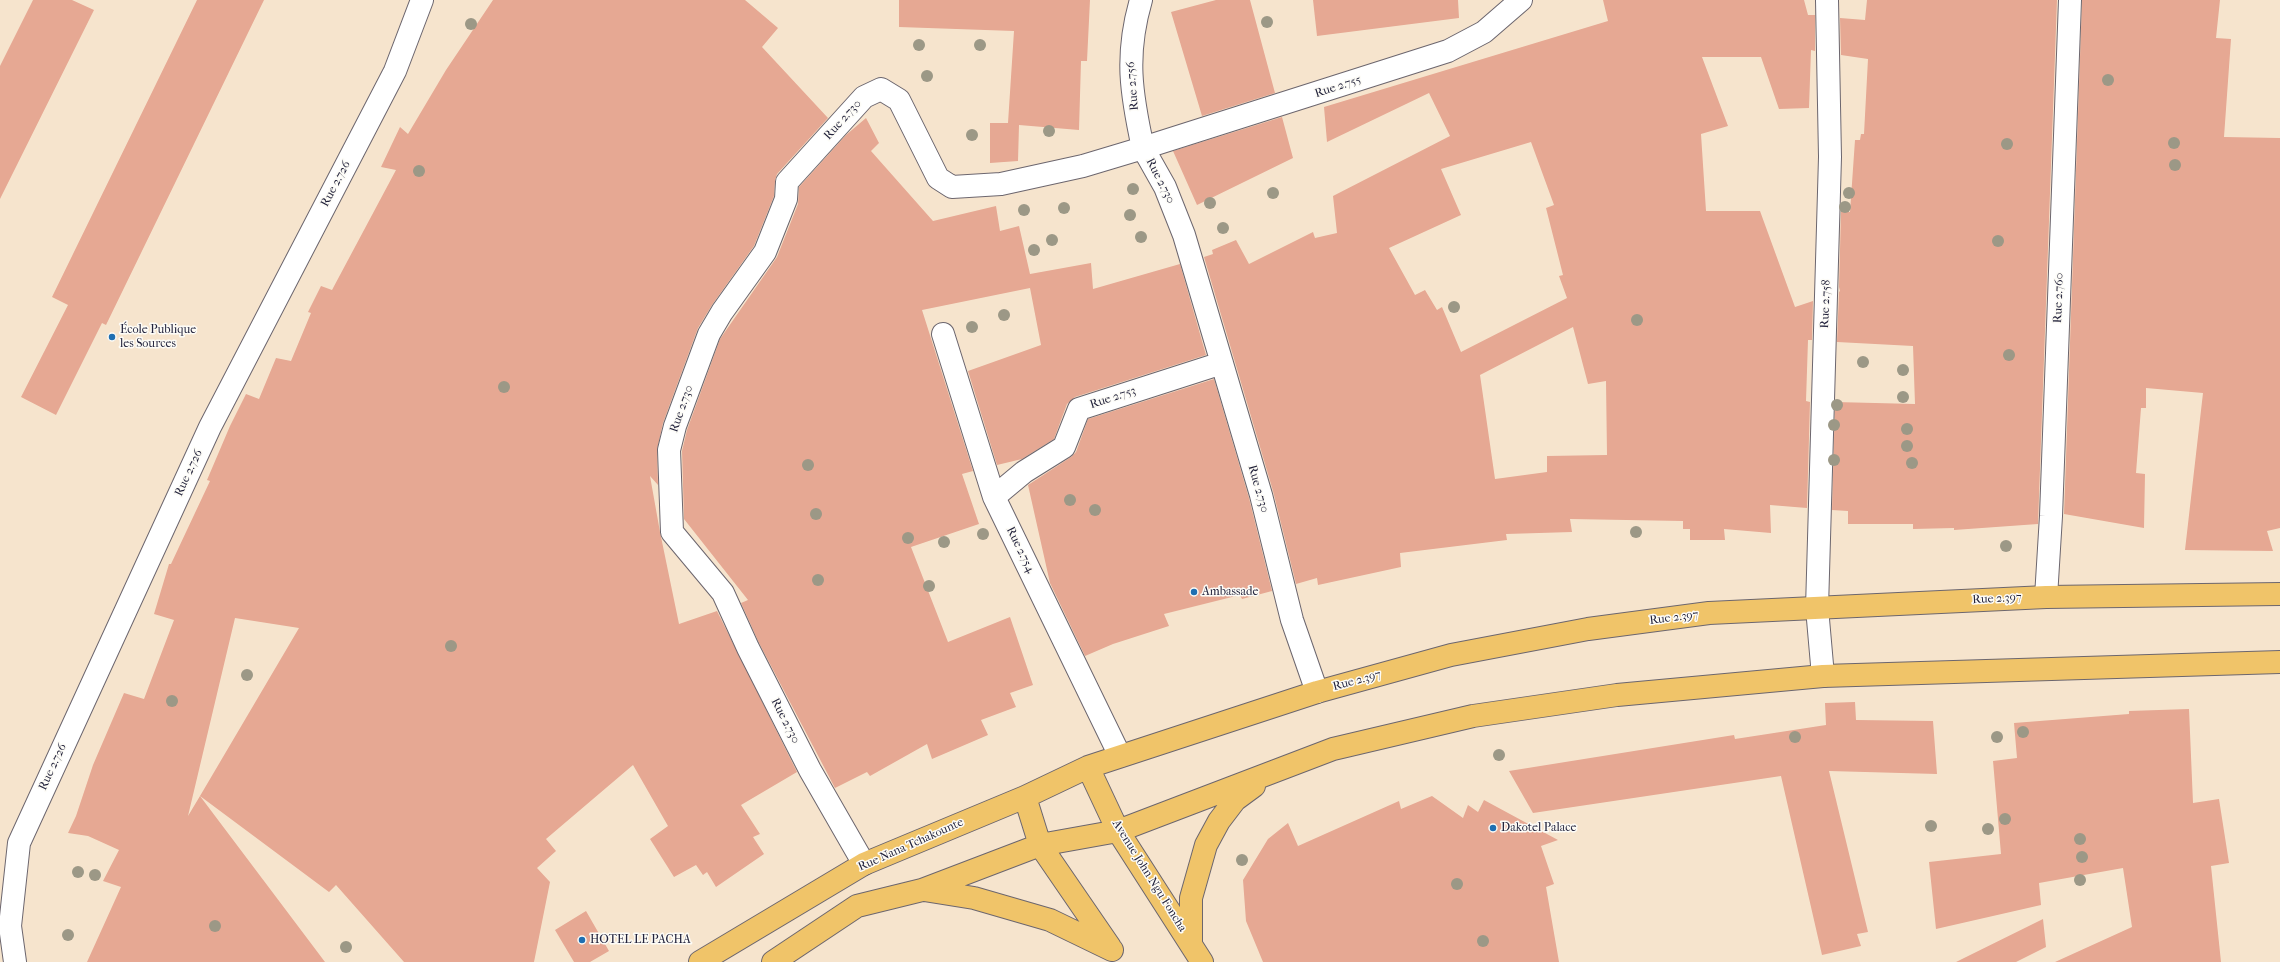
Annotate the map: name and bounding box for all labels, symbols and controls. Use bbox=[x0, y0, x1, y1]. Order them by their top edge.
street label: Rue 2.756 bbox=[1124, 61, 1142, 111]
street label: Rue 2.755 bbox=[1313, 73, 1363, 101]
street label: Rue 2.730 bbox=[821, 97, 865, 143]
street label: Rue 2.730 bbox=[1142, 156, 1178, 206]
street label: Rue 2.726 bbox=[318, 159, 354, 209]
street label: Rue 2.760 bbox=[2051, 273, 2067, 323]
street label: Rue 2.758 bbox=[1818, 279, 1834, 329]
place label: École Publique les Sources bbox=[120, 323, 196, 351]
marker: École Publique les Sources bbox=[107, 332, 117, 342]
street label: Rue 2.730 bbox=[667, 384, 697, 434]
street label: Rue 2.753 bbox=[1088, 384, 1138, 412]
street label: Rue 2.726 bbox=[172, 447, 206, 499]
street label: Rue 2.730 bbox=[1244, 464, 1272, 514]
street label: Rue 2.754 bbox=[1003, 525, 1037, 575]
place label: Ambassade bbox=[1202, 585, 1258, 599]
marker: Ambassade bbox=[1189, 587, 1199, 597]
street label: Rue 2.397 bbox=[1972, 591, 2022, 607]
street label: Rue 2.397 bbox=[1649, 608, 1699, 628]
street label: Rue 2.397 bbox=[1331, 668, 1383, 694]
street label: Rue 2.730 bbox=[767, 696, 803, 746]
street label: Rue 2.726 bbox=[36, 741, 70, 793]
street label: Rue Nana Tchakounte bbox=[856, 815, 966, 875]
street label: Avenue John Ngu Foncha bbox=[1109, 817, 1189, 935]
place label: Dakotel Palace bbox=[1501, 821, 1577, 835]
marker: Dakotel Palace bbox=[1488, 823, 1498, 833]
place label: HOTEL LE PACHA bbox=[590, 933, 691, 947]
marker: HOTEL LE PACHA bbox=[577, 935, 587, 945]

